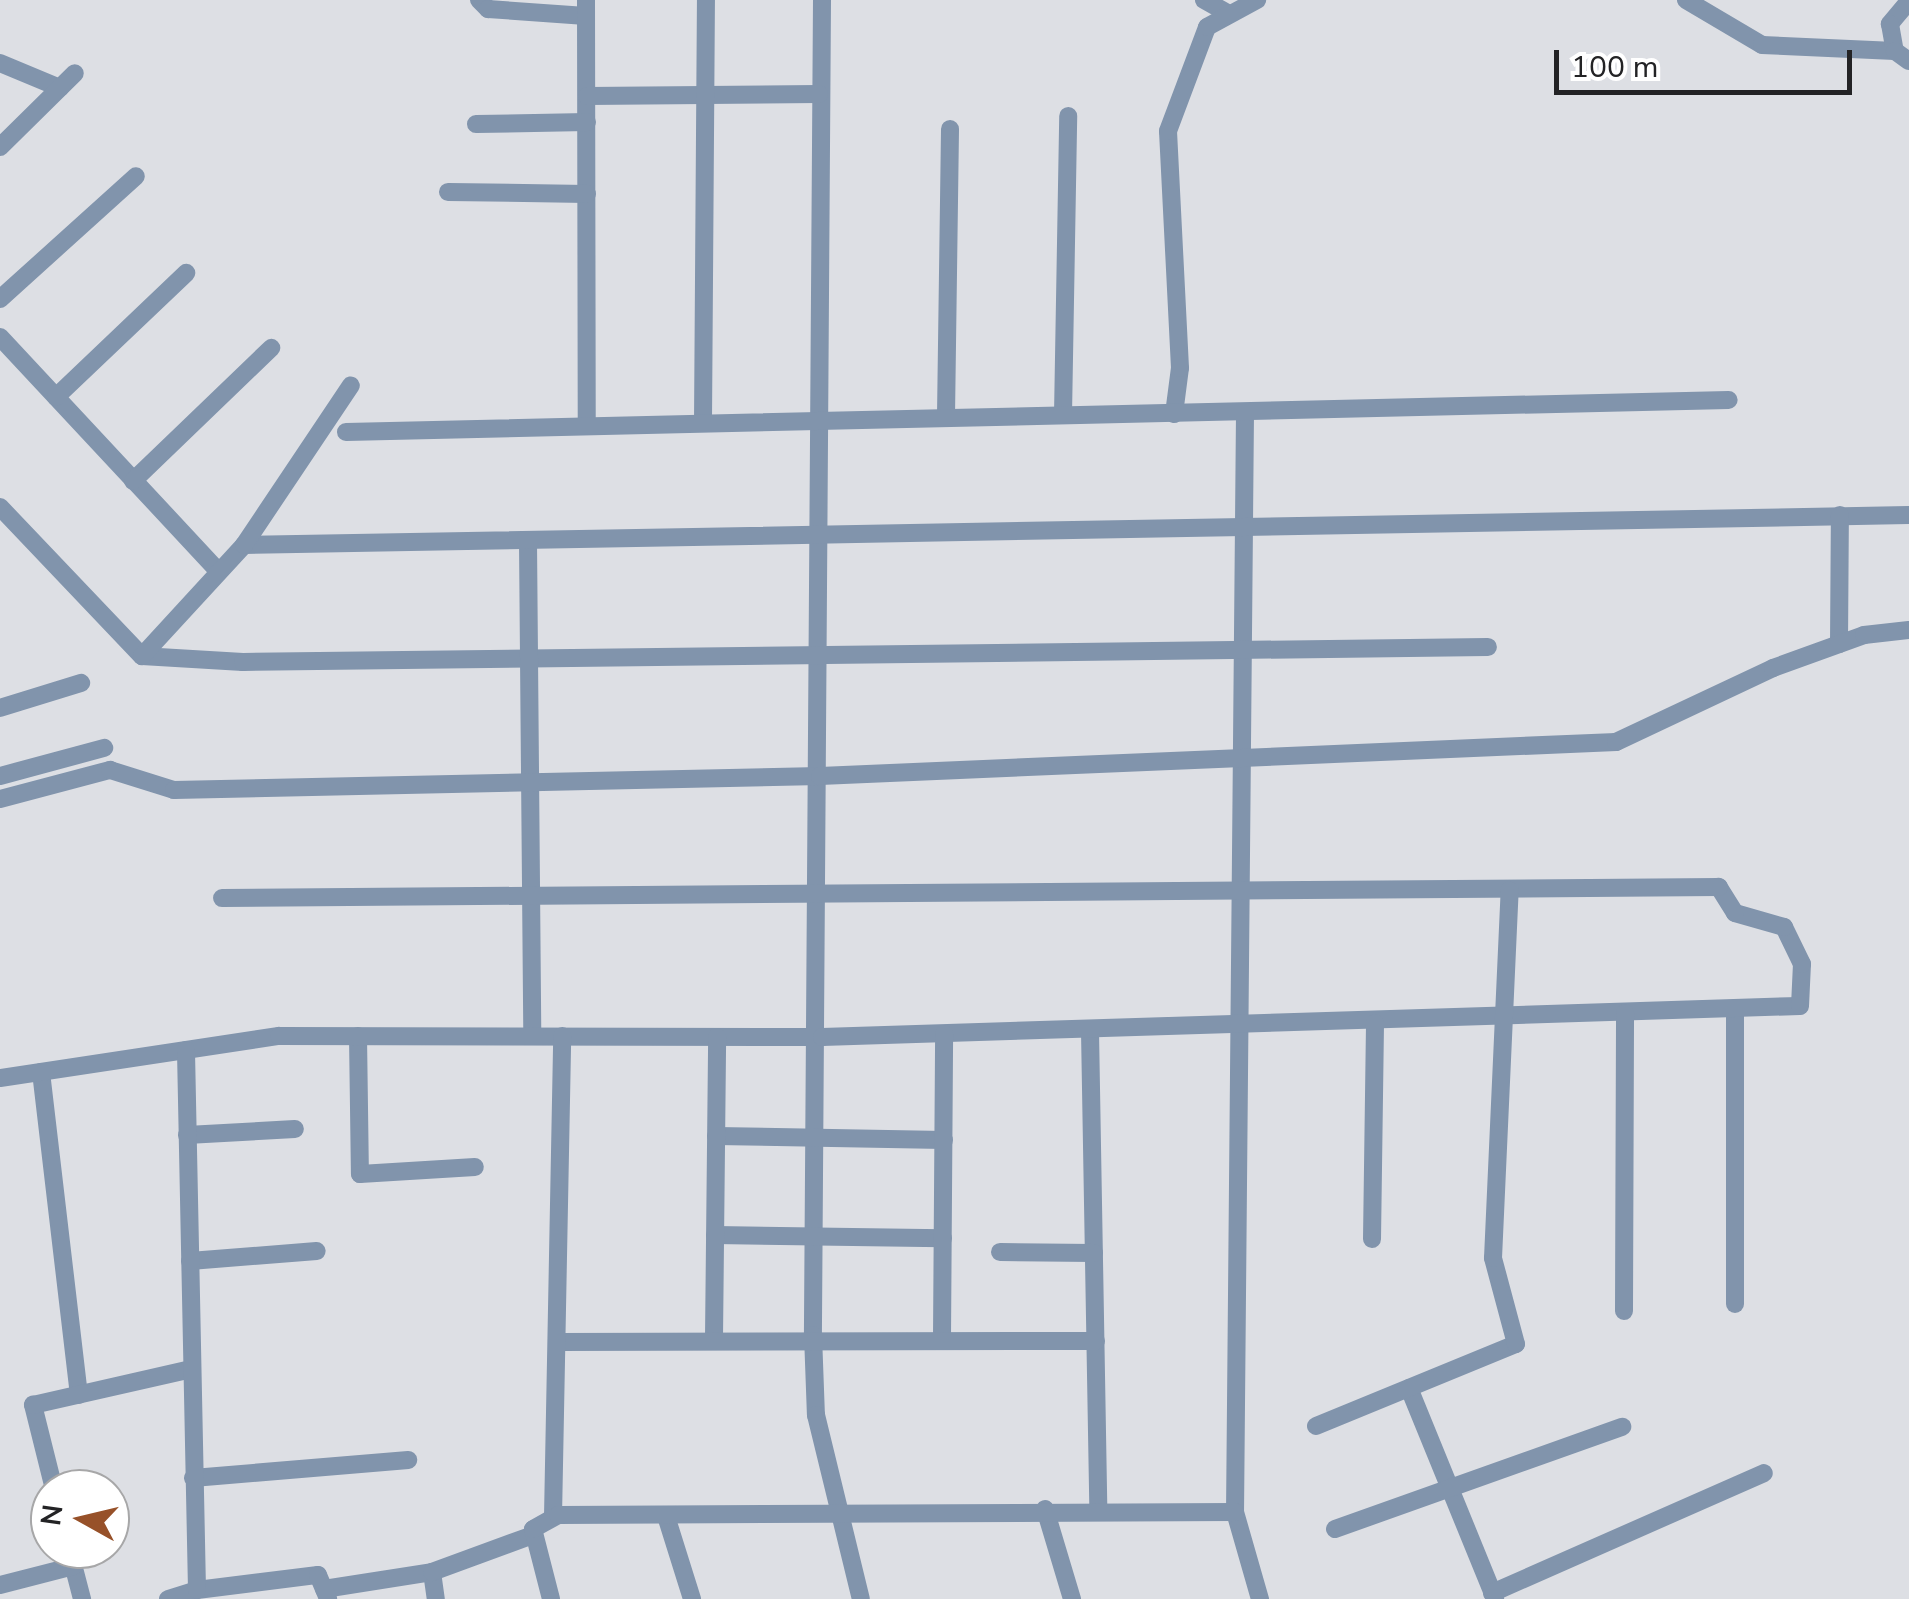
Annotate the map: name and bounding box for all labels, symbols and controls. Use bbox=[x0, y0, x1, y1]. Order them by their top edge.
scale bar bbox=[1559, 30, 1856, 92]
text: 100 m bbox=[1571, 47, 1658, 88]
north arrow bbox=[30, 1469, 130, 1569]
text: N bbox=[32, 1502, 73, 1528]

